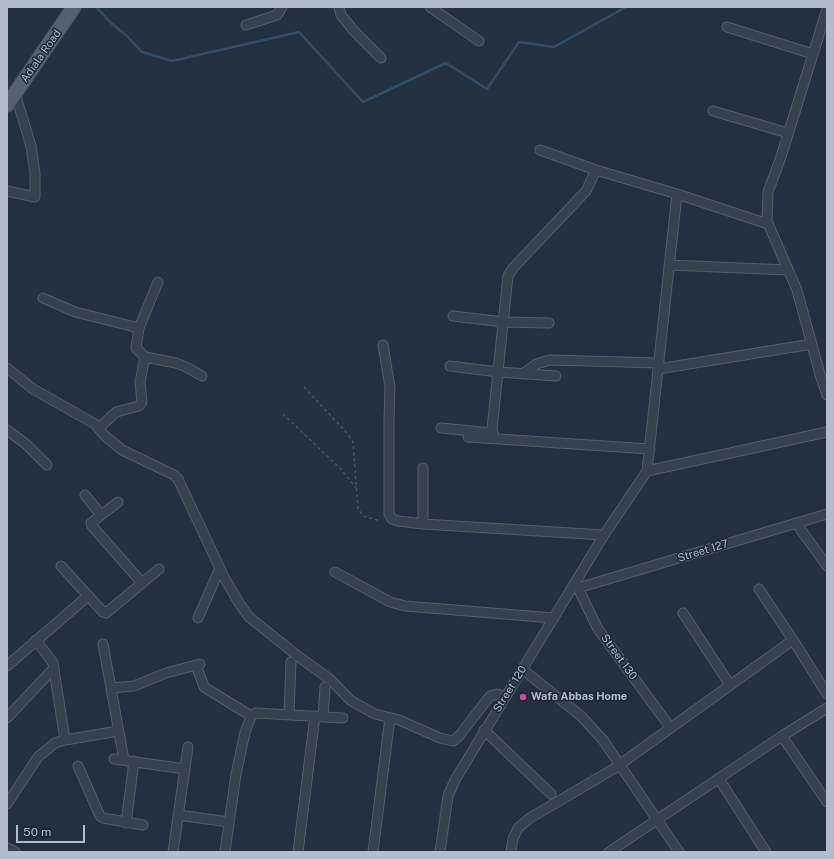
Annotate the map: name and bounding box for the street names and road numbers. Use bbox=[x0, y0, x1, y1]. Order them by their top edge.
street label: Adiala Road bbox=[18, 27, 64, 85]
street label: Street 127 bbox=[676, 537, 730, 565]
street label: Street 130 bbox=[598, 632, 640, 682]
street label: Street 120 bbox=[490, 663, 530, 715]

